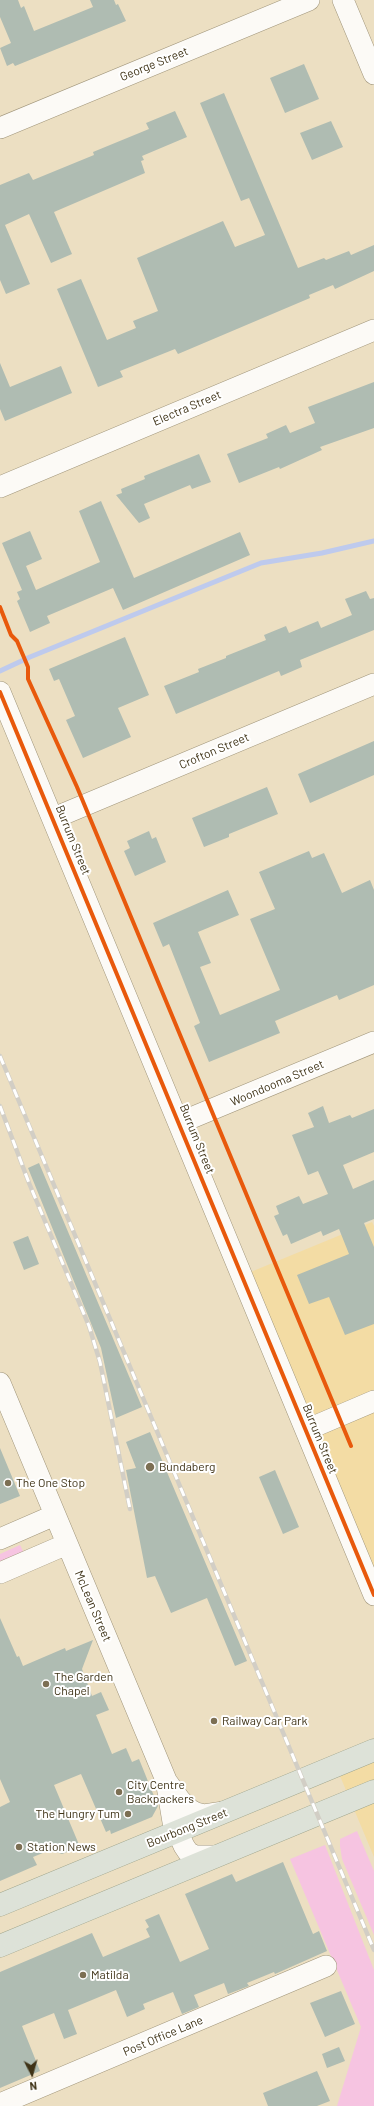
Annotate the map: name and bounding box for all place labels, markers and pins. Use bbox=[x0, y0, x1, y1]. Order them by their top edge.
place label: Bundaberg bbox=[159, 1460, 215, 1474]
marker: Bundaberg bbox=[144, 1461, 156, 1473]
place label: The One Stop bbox=[16, 1476, 85, 1490]
marker: The One Stop bbox=[3, 1478, 13, 1488]
place label: The Garden Chapel bbox=[54, 1670, 113, 1698]
marker: The Garden Chapel bbox=[41, 1679, 51, 1689]
place label: Railway Car Park bbox=[222, 1714, 307, 1728]
marker: Railway Car Park bbox=[209, 1716, 219, 1726]
place label: City Centre Backpackers bbox=[127, 1778, 194, 1806]
marker: City Centre Backpackers bbox=[114, 1787, 124, 1797]
place label: The Hungry Tum bbox=[36, 1807, 120, 1821]
marker: The Hungry Tum bbox=[123, 1809, 133, 1819]
place label: Station News bbox=[27, 1840, 96, 1854]
marker: Station News bbox=[14, 1842, 24, 1852]
place label: Matilda bbox=[91, 1968, 129, 1982]
marker: Matilda bbox=[78, 1970, 88, 1980]

